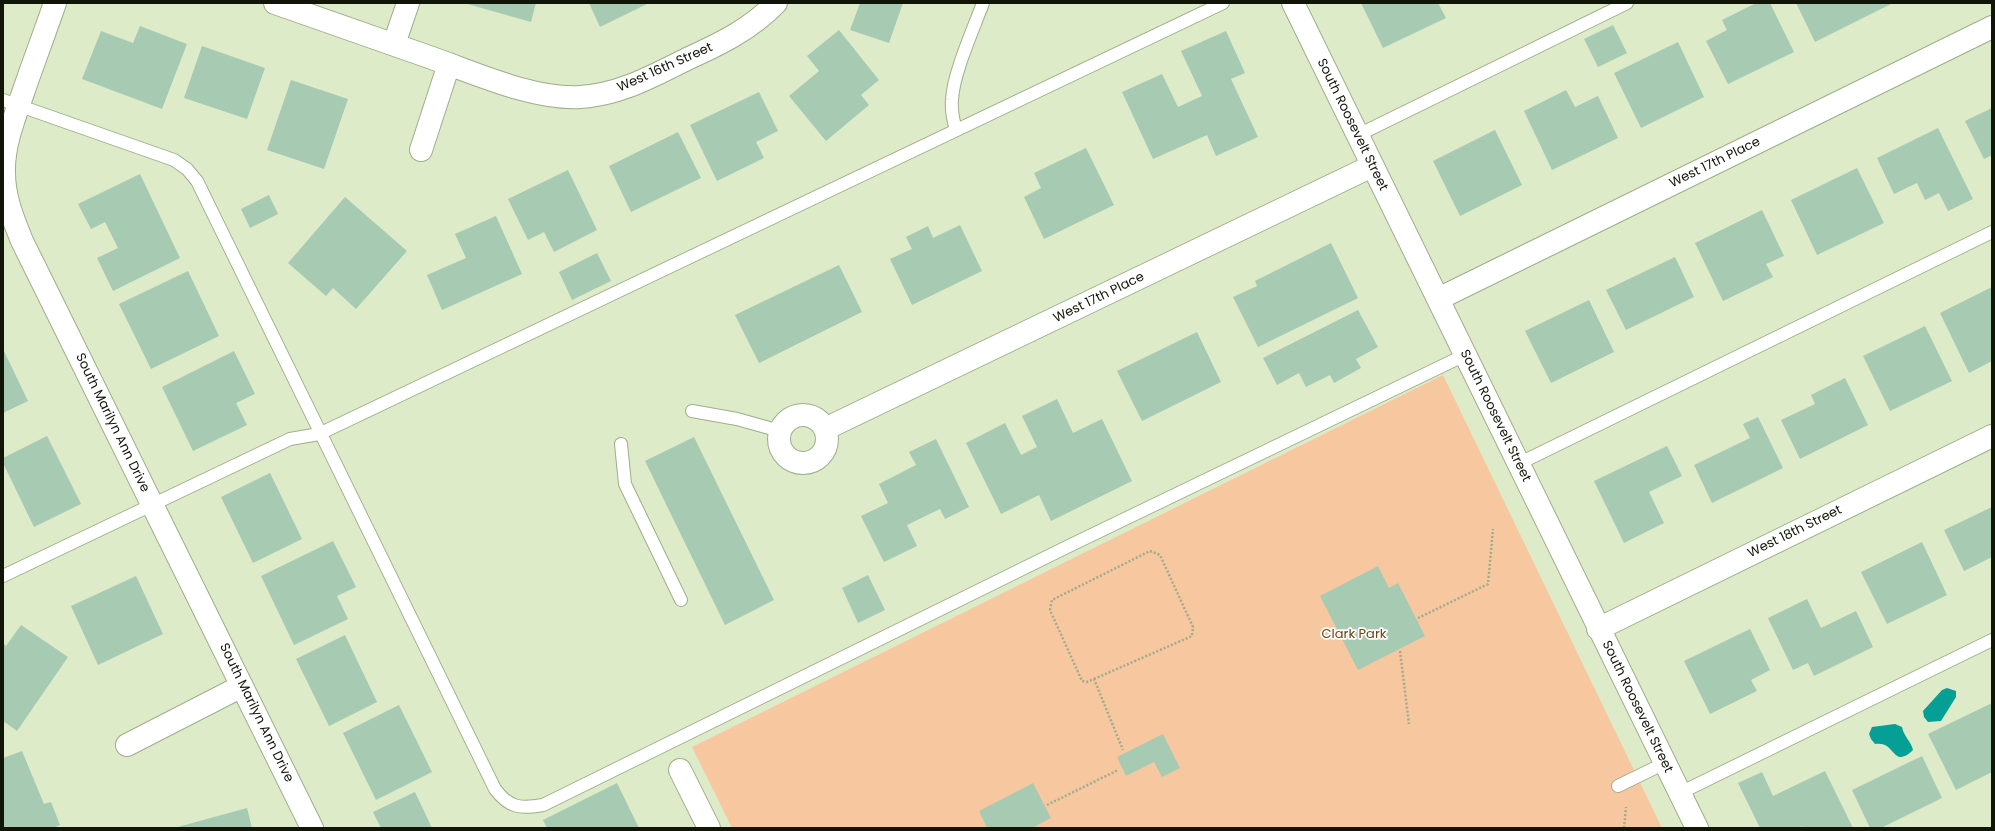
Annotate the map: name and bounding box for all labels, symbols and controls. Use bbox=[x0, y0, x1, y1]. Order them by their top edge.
street label: West 16th Street bbox=[615, 40, 715, 96]
street label: South Roosevelt Street bbox=[1313, 56, 1391, 194]
street label: West 17th Place bbox=[1667, 134, 1763, 192]
street label: West 17th Place bbox=[1051, 269, 1147, 327]
street label: South Roosevelt Street bbox=[1456, 347, 1534, 485]
street label: South Marilyn Ann Drive bbox=[72, 351, 152, 495]
street label: West 18th Street bbox=[1745, 502, 1845, 562]
park label: Clark Park bbox=[1322, 627, 1386, 643]
street label: South Roosevelt Street bbox=[1598, 638, 1676, 776]
street label: South Marilyn Ann Drive bbox=[216, 641, 296, 785]

